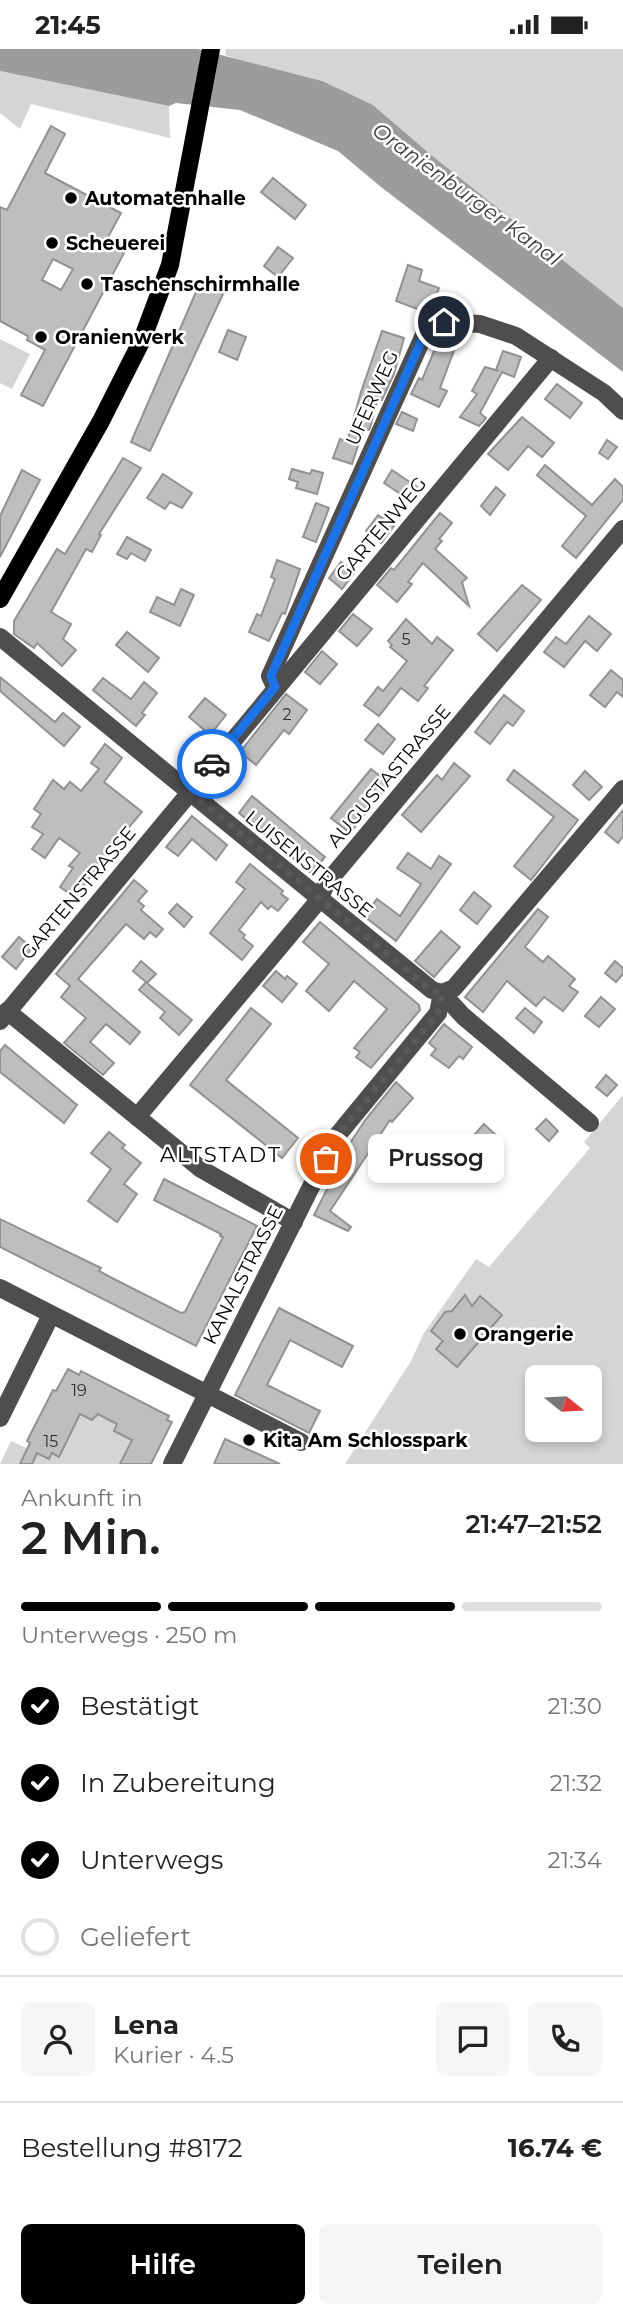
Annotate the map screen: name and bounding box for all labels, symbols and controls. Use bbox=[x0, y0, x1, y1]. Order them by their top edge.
text: 21:45 bbox=[35, 9, 101, 41]
water label: Oranienburger Kanal bbox=[368, 117, 566, 271]
place label: Automatenhalle bbox=[84, 187, 246, 210]
marker: Automatenhalle bbox=[63, 190, 79, 206]
place label: Scheuerei bbox=[66, 232, 165, 255]
marker: Scheuerei bbox=[44, 235, 60, 251]
place label: Taschenschirmhalle bbox=[101, 273, 300, 296]
marker: Taschenschirmhalle bbox=[79, 276, 95, 292]
pin bbox=[414, 292, 474, 352]
icon: home bbox=[425, 303, 463, 341]
place label: Oranienwerk bbox=[55, 326, 185, 349]
marker: Oranienwerk bbox=[33, 329, 49, 345]
street label: UFERWEG bbox=[341, 347, 403, 449]
street label: GARTENWEG bbox=[331, 472, 431, 586]
house number: 5 bbox=[401, 630, 411, 649]
street label: AUGUSTASTRASSE bbox=[323, 700, 455, 852]
house number: 2 bbox=[282, 705, 292, 724]
courier bbox=[177, 729, 247, 799]
icon: car bbox=[193, 745, 231, 783]
street label: LUISENSTRASSE bbox=[241, 806, 377, 922]
street label: GARTENSTRASSE bbox=[16, 822, 140, 964]
pin bbox=[296, 1129, 356, 1189]
callout: Prussog bbox=[368, 1135, 504, 1183]
icon: bag bbox=[307, 1140, 345, 1178]
district label: ALTSTADT bbox=[160, 1142, 282, 1167]
text: Prussog bbox=[388, 1144, 484, 1172]
street label: KANALSTRASSE bbox=[198, 1202, 288, 1348]
place label: Orangerie bbox=[474, 1323, 574, 1346]
marker: Orangerie bbox=[452, 1326, 468, 1342]
north arrow bbox=[525, 1365, 602, 1442]
map controls bbox=[525, 1365, 602, 1442]
house number: 19 bbox=[71, 1381, 87, 1400]
place label: Kita Am Schlosspark bbox=[263, 1429, 468, 1452]
house number: 15 bbox=[44, 1432, 58, 1451]
marker: Kita Am Schlosspark bbox=[241, 1432, 257, 1448]
text: Ankunft in bbox=[21, 1484, 142, 1512]
text: 21:47–21:52 bbox=[465, 1508, 602, 1540]
text: 2 Min. bbox=[21, 1509, 160, 1566]
text: Unterwegs · 250 m bbox=[21, 1621, 237, 1649]
icon: check bbox=[21, 1687, 59, 1725]
text: Bestätigt bbox=[80, 1690, 199, 1722]
text: 21:30 bbox=[548, 1692, 602, 1720]
icon: check bbox=[21, 1764, 59, 1802]
text: In Zubereitung bbox=[80, 1767, 276, 1799]
text: 21:32 bbox=[550, 1769, 602, 1797]
icon: check bbox=[21, 1841, 59, 1879]
text: Unterwegs bbox=[80, 1844, 223, 1876]
text: 21:34 bbox=[548, 1846, 602, 1874]
text: Geliefert bbox=[80, 1921, 191, 1953]
button: person bbox=[21, 2002, 95, 2076]
button: chat bbox=[436, 2002, 510, 2076]
button: phone bbox=[528, 2002, 602, 2076]
text: Lena bbox=[113, 2009, 179, 2041]
text: Kurier · 4.5 bbox=[113, 2041, 234, 2069]
text: Bestellung #8172 bbox=[21, 2132, 243, 2164]
text: 16.74 € bbox=[508, 2132, 602, 2164]
button: Hilfe bbox=[21, 2224, 305, 2304]
button: Teilen bbox=[319, 2224, 602, 2304]

